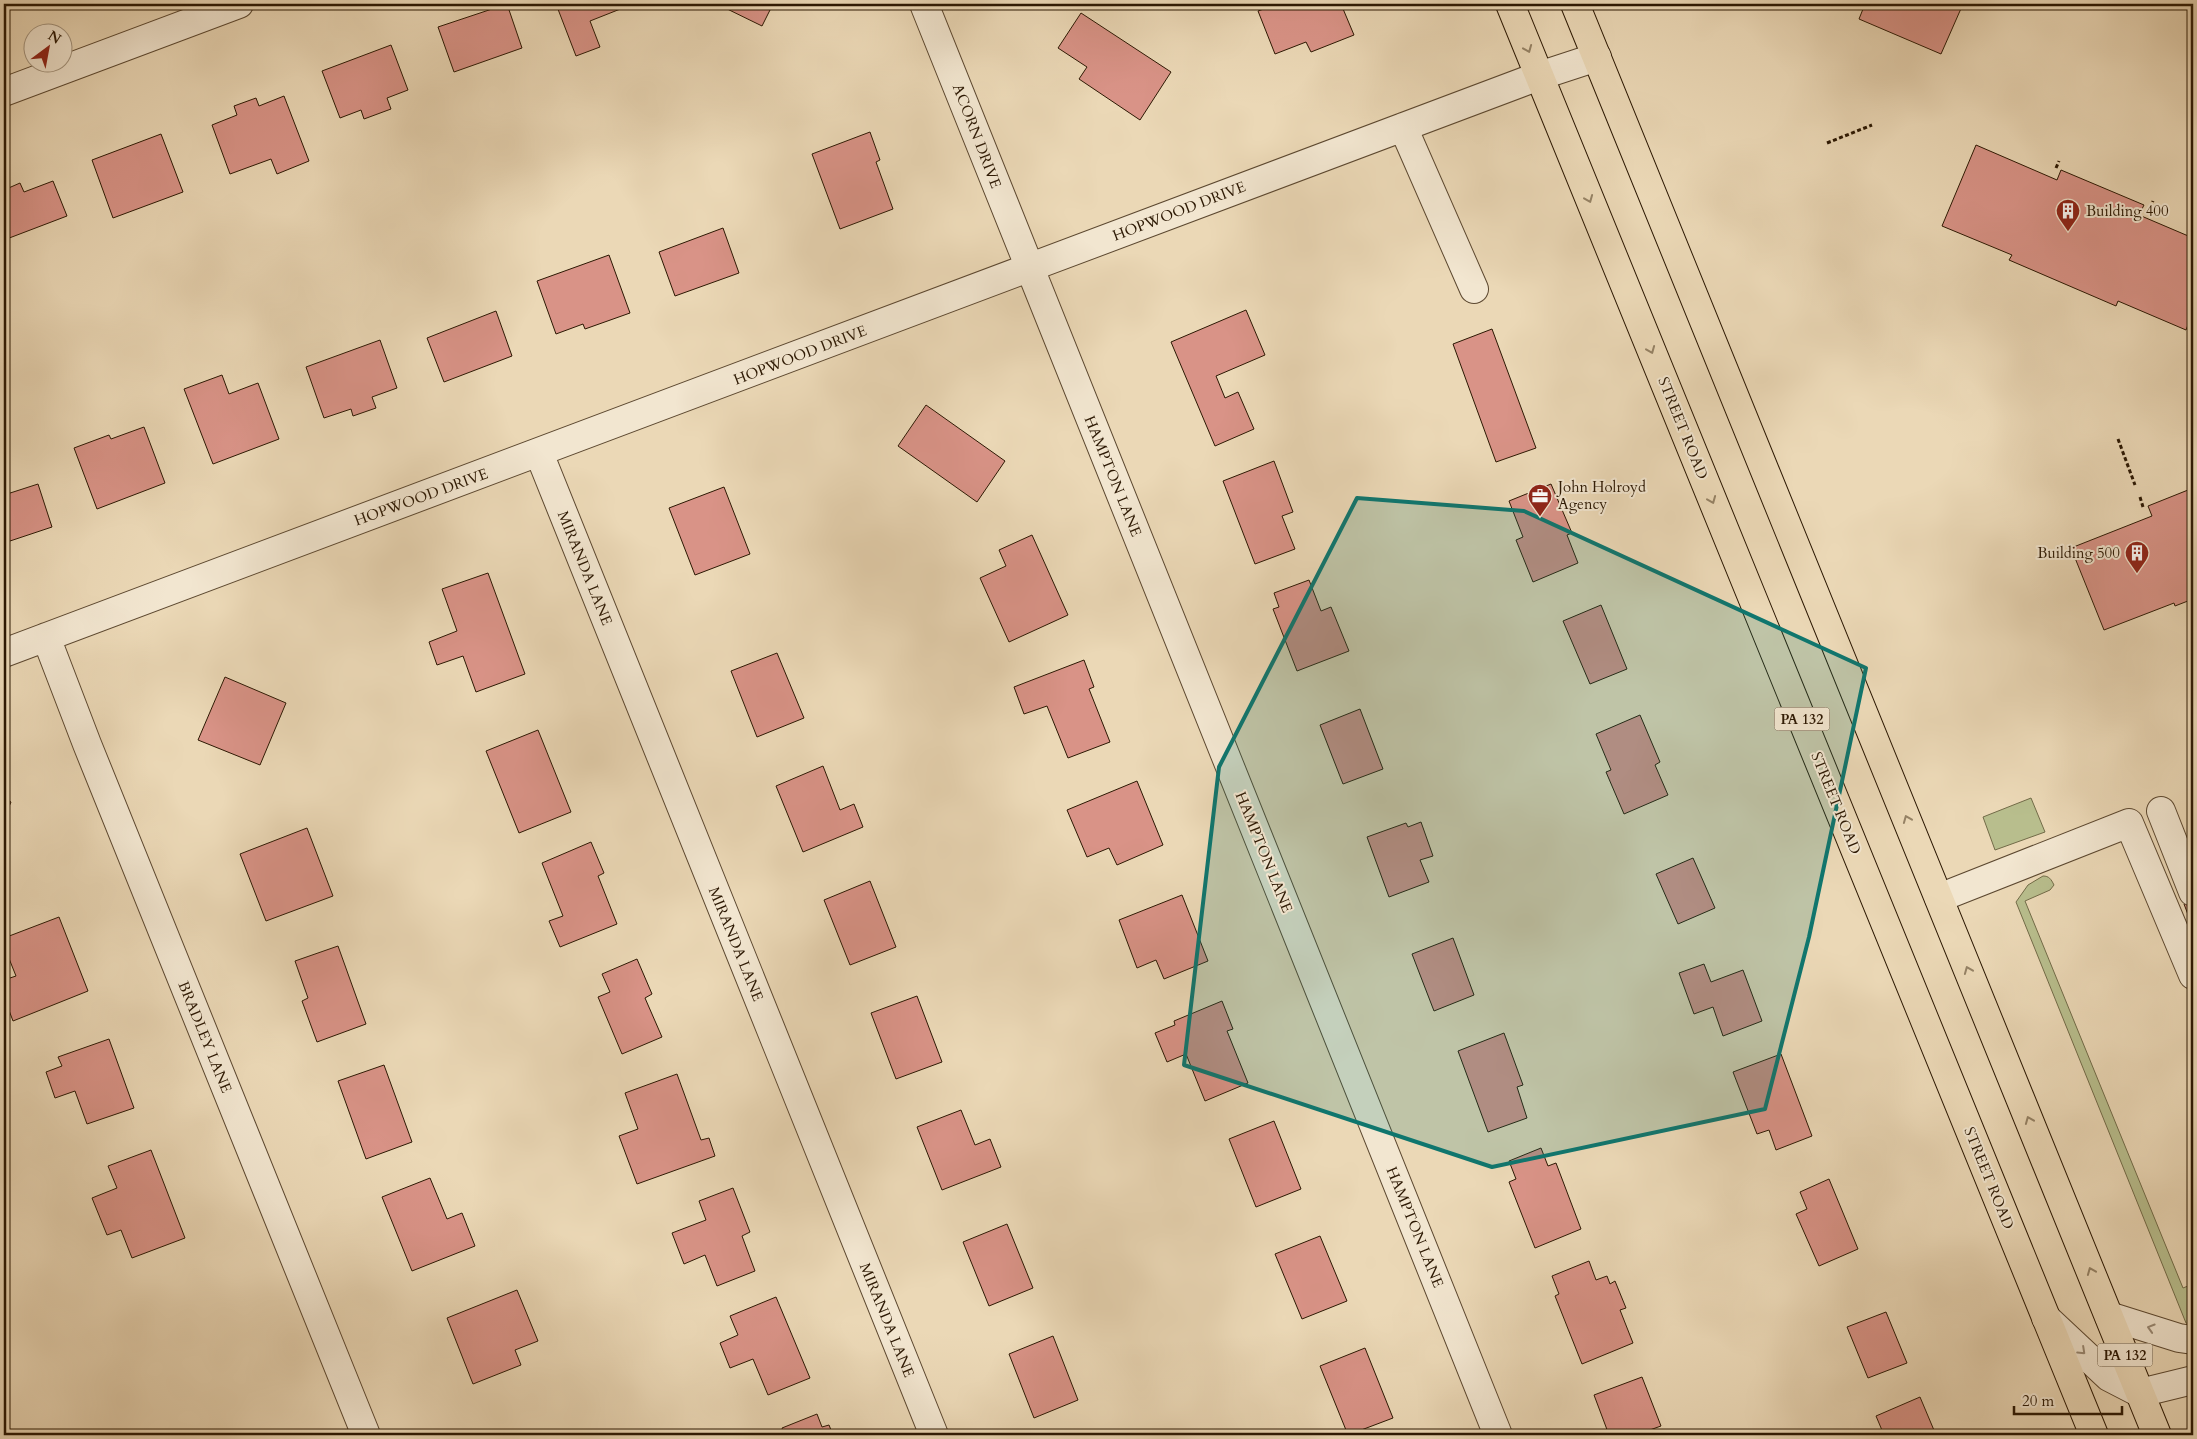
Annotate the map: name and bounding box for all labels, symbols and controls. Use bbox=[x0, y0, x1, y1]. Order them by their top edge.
north arrow bbox=[22, 22, 72, 72]
text: N bbox=[44, 26, 65, 49]
one-way arrow bbox=[1522, 44, 1532, 53]
street label: ACORN DRIVE bbox=[948, 81, 1006, 191]
street label: HOPWOOD DRIVE bbox=[1110, 176, 1248, 246]
one-way arrow bbox=[1583, 194, 1594, 203]
building icon: Building 400 bbox=[2055, 198, 2081, 232]
place label: Building 400 bbox=[2086, 201, 2169, 221]
street label: HOPWOOD DRIVE bbox=[731, 320, 869, 390]
one-way arrow bbox=[1645, 345, 1655, 354]
street label: STREET ROAD bbox=[1653, 374, 1713, 482]
street label: HAMPTON LANE bbox=[1080, 413, 1146, 539]
street label: HOPWOOD DRIVE bbox=[351, 463, 491, 531]
place label: John Holroyd Agency bbox=[1556, 477, 1646, 514]
office icon: John Holroyd Agency bbox=[1527, 483, 1553, 517]
one-way arrow bbox=[1706, 495, 1717, 504]
street label: MIRANDA LANE bbox=[553, 508, 617, 628]
building icon: Building 500 bbox=[2124, 540, 2150, 574]
place label: Building 500 bbox=[2037, 543, 2120, 563]
road number: PA 132 bbox=[1774, 708, 1830, 731]
street label: STREET ROAD bbox=[1806, 749, 1866, 857]
street label: HAMPTON LANE bbox=[1231, 789, 1297, 915]
one-way arrow bbox=[1903, 815, 1913, 824]
street label: MIRANDA LANE bbox=[704, 884, 768, 1004]
one-way arrow bbox=[1964, 966, 1974, 975]
street label: BRADLEY LANE bbox=[173, 978, 237, 1096]
one-way arrow bbox=[2025, 1116, 2036, 1125]
street label: STREET ROAD bbox=[1959, 1124, 2019, 1232]
street label: HAMPTON LANE bbox=[1382, 1164, 1448, 1290]
street label: MIRANDA LANE bbox=[855, 1260, 919, 1380]
one-way arrow bbox=[2086, 1267, 2097, 1276]
one-way arrow bbox=[2148, 1323, 2156, 1333]
road number: PA 132 bbox=[2098, 1344, 2152, 1366]
one-way arrow bbox=[2077, 1345, 2086, 1354]
scale bar bbox=[2014, 1384, 2122, 1416]
text: 20 m bbox=[2022, 1391, 2054, 1411]

